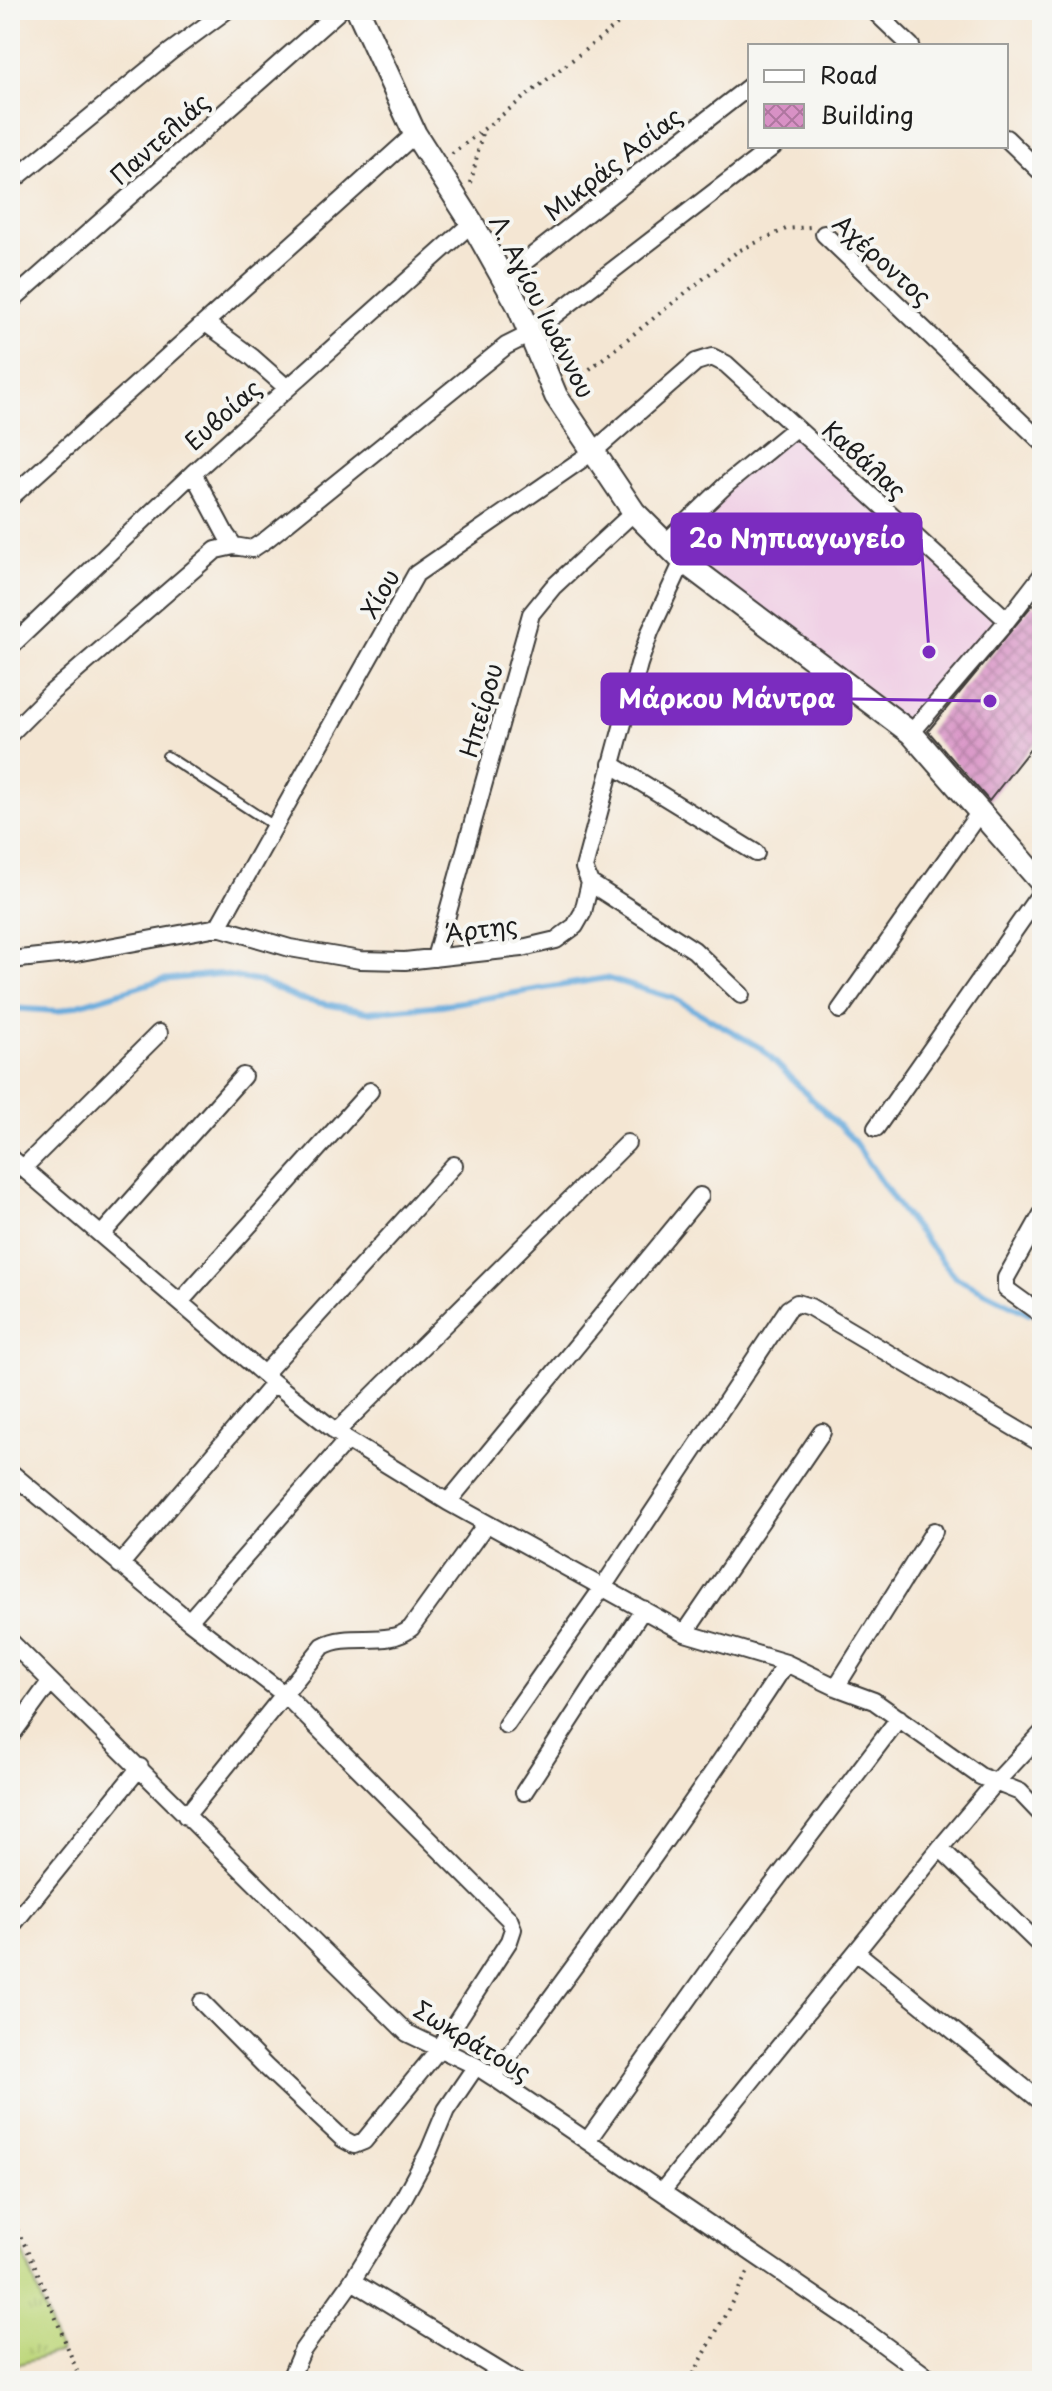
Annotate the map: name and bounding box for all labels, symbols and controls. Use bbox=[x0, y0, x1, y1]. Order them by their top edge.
legend bbox=[748, 44, 1008, 148]
text: Road bbox=[820, 56, 878, 92]
street label: Παντελιάς bbox=[101, 84, 217, 192]
text: Building bbox=[820, 96, 914, 132]
street label: Μικράς Ασίας bbox=[535, 97, 689, 229]
street label: Αχέροντος bbox=[826, 205, 940, 313]
street label: Λ. Αγίου Ιωάννου bbox=[481, 208, 605, 404]
street label: Ευβοίας bbox=[176, 370, 268, 458]
street label: Καβάλας bbox=[815, 411, 915, 507]
callout: 2ο Νηπιαγωγείο bbox=[672, 514, 921, 564]
text: 2ο Νηπιαγωγείο bbox=[689, 518, 905, 557]
street label: Χίου bbox=[350, 562, 408, 624]
street label: Ηπείρου bbox=[449, 658, 511, 762]
callout: Μάρκου Μάντρα bbox=[602, 674, 851, 724]
text: Μάρκου Μάντρα bbox=[619, 678, 836, 717]
street label: Άρτης bbox=[442, 906, 520, 950]
street label: Σωκράτους bbox=[407, 1991, 539, 2089]

